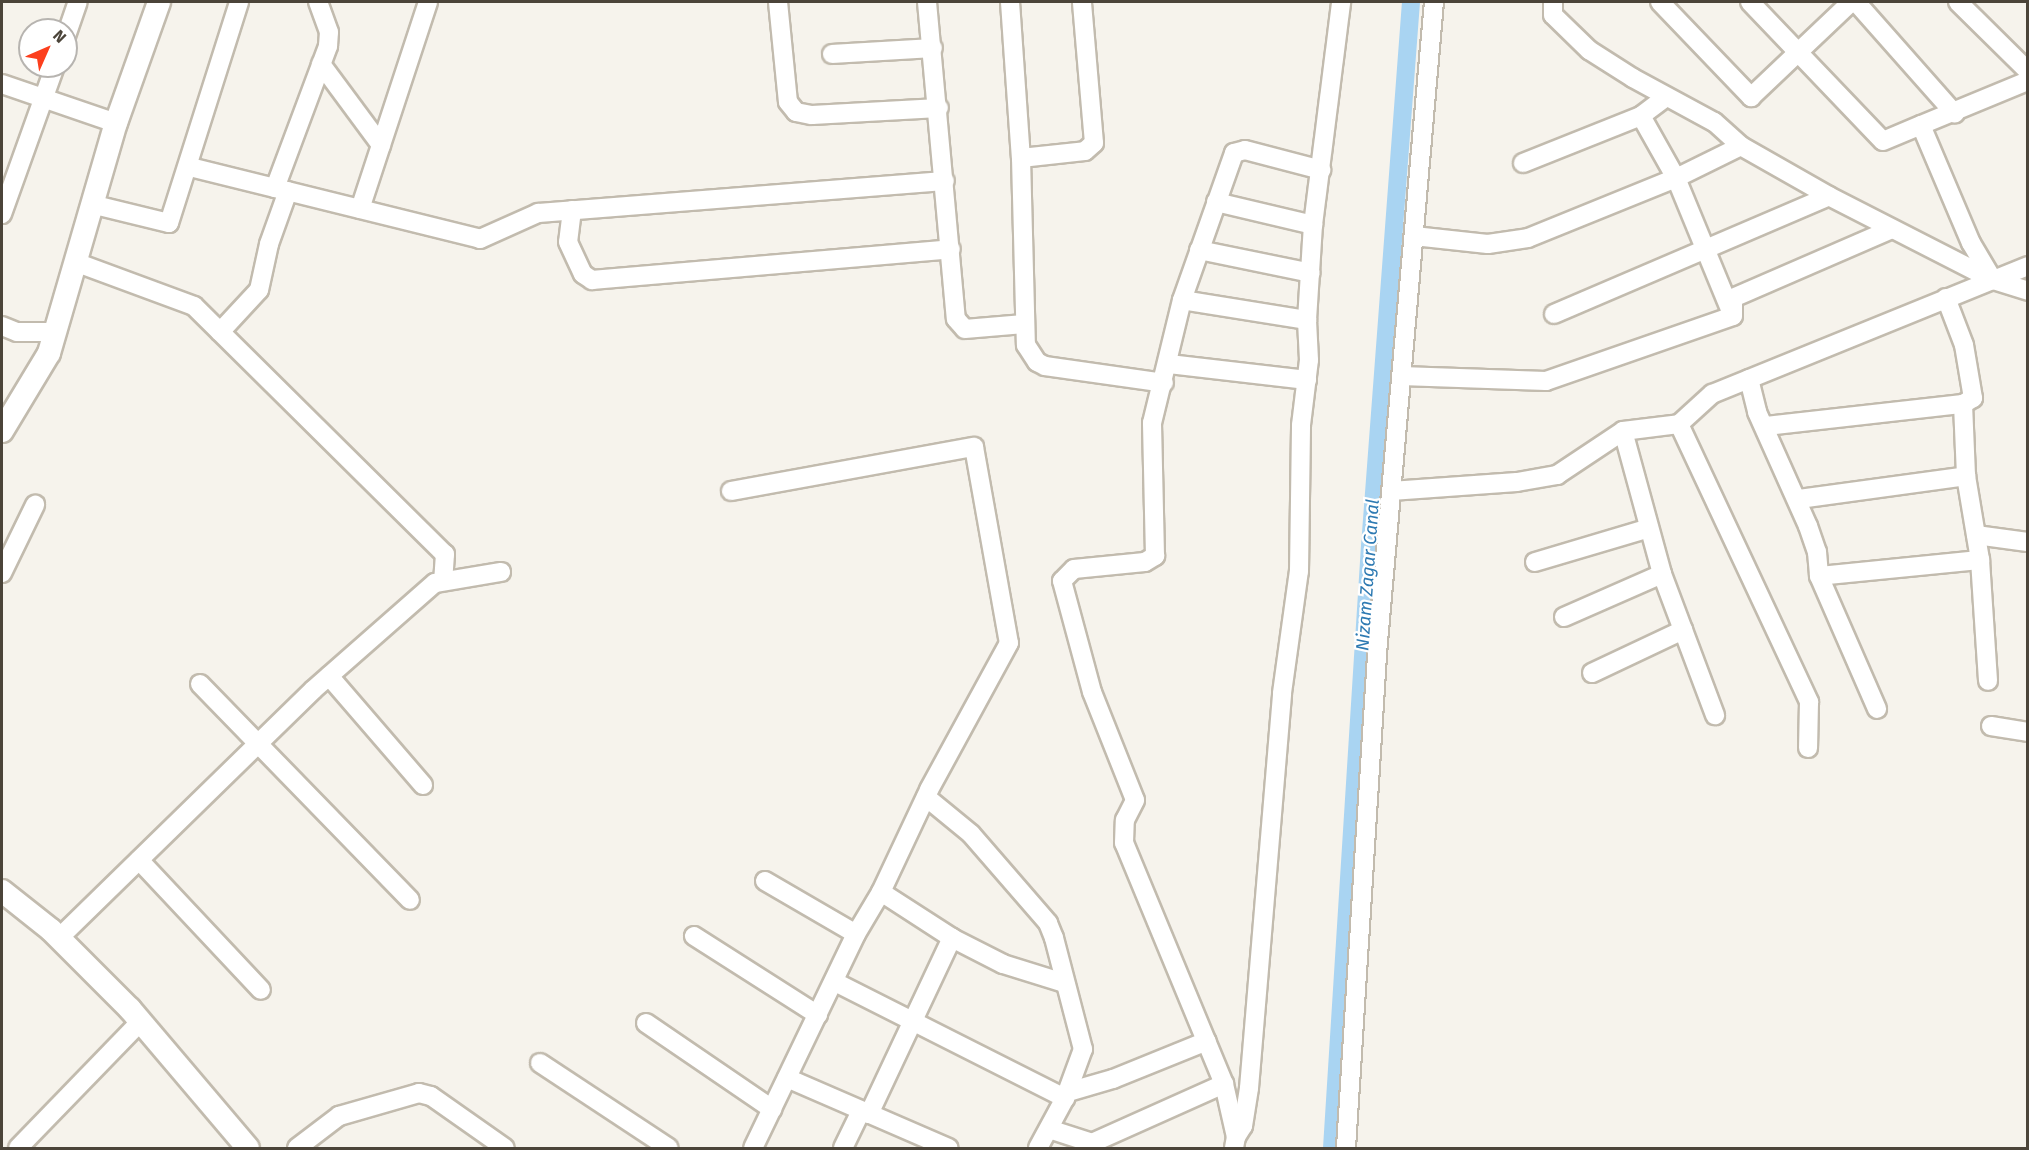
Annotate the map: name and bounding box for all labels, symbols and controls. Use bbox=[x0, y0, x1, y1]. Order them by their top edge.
north arrow bbox=[18, 18, 78, 78]
text: N bbox=[49, 26, 70, 47]
water label: Nizam Zagar Canal bbox=[1352, 498, 1384, 652]

